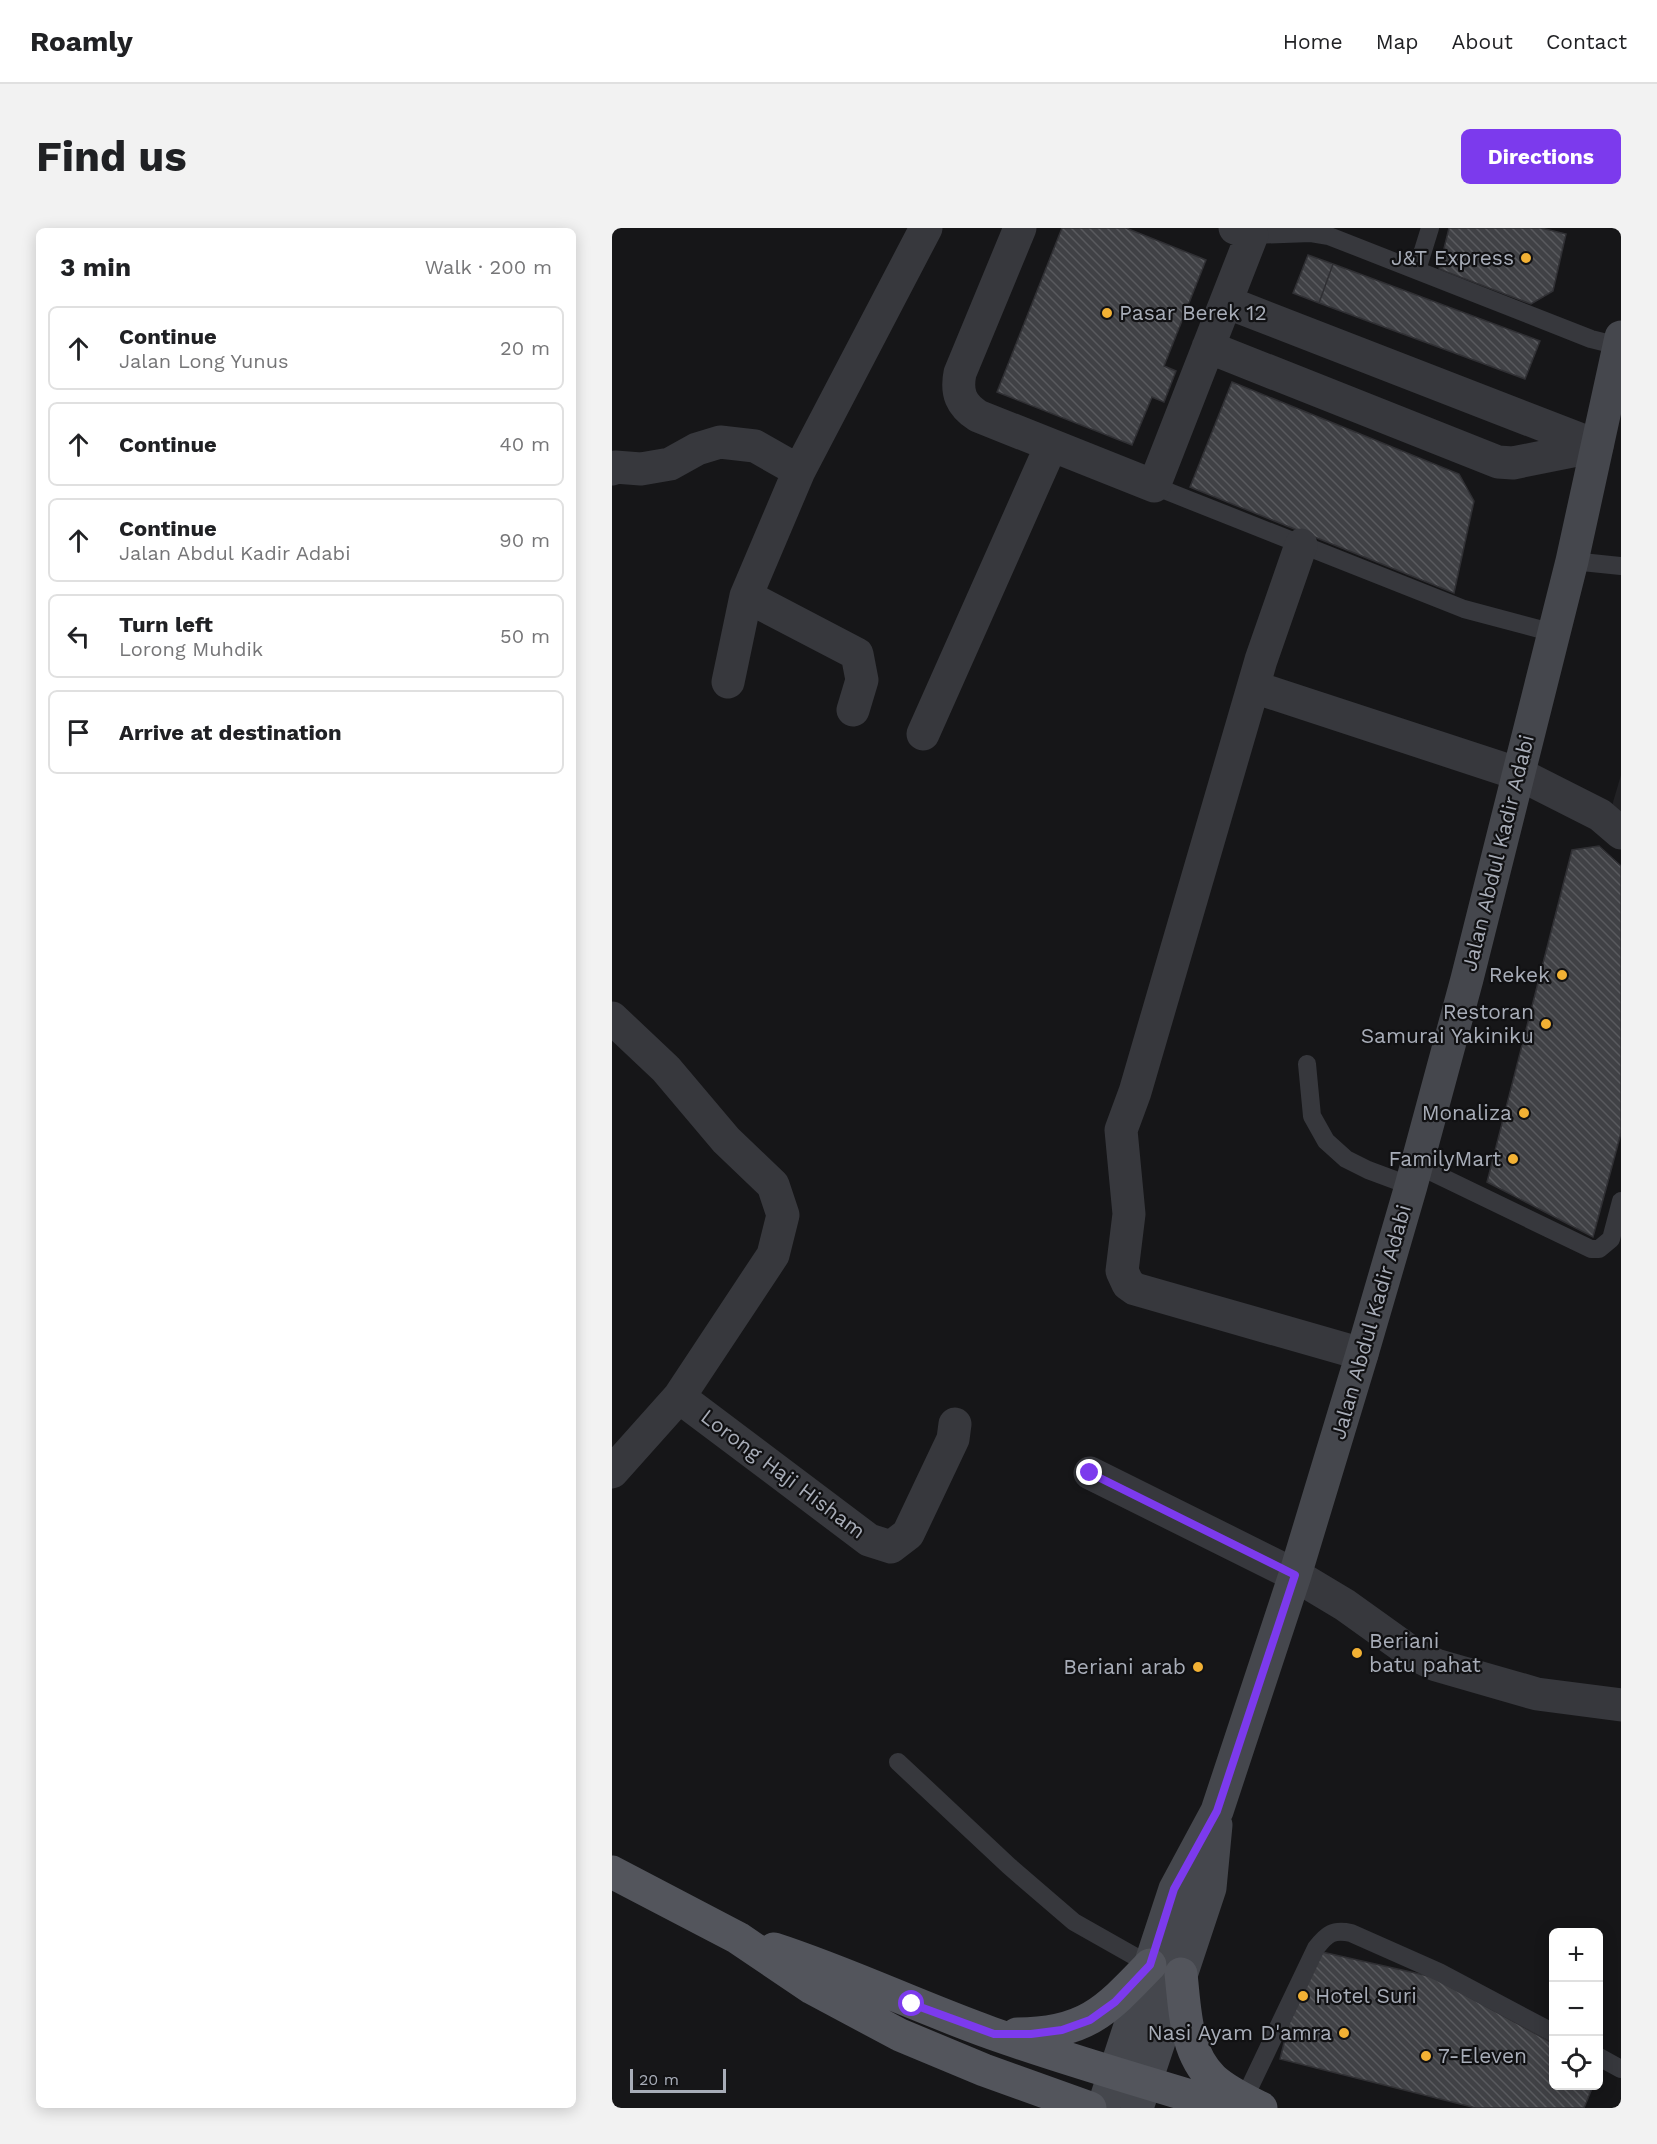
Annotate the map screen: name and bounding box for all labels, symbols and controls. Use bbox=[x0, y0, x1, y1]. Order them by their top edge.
text: Roamly bbox=[30, 25, 133, 58]
text: Home bbox=[1283, 29, 1343, 54]
text: Map bbox=[1376, 29, 1419, 54]
text: About bbox=[1452, 29, 1513, 54]
text: Contact bbox=[1546, 29, 1627, 54]
button: Directions bbox=[1461, 129, 1621, 184]
text: Find us bbox=[36, 132, 187, 181]
place label: J&T Express bbox=[1391, 245, 1514, 270]
marker: J&T Express bbox=[1519, 251, 1533, 265]
text: 3 min bbox=[60, 252, 131, 282]
text: Walk · 200 m bbox=[425, 255, 552, 279]
place label: Pasar Berek 12 bbox=[1119, 300, 1267, 325]
marker: Pasar Berek 12 bbox=[1100, 306, 1114, 320]
text: Continue bbox=[119, 324, 217, 349]
icon: ahead bbox=[62, 332, 95, 365]
text: 20 m bbox=[500, 336, 550, 360]
text: Jalan Long Yunus bbox=[119, 349, 289, 373]
icon: ahead bbox=[62, 428, 95, 461]
text: Continue bbox=[119, 432, 217, 457]
text: 40 m bbox=[499, 432, 550, 456]
text: Continue bbox=[119, 516, 217, 541]
icon: ahead bbox=[62, 524, 95, 557]
text: 90 m bbox=[499, 528, 550, 552]
text: Jalan Abdul Kadir Adabi bbox=[119, 541, 350, 565]
text: Turn left bbox=[119, 612, 213, 637]
icon: left bbox=[62, 620, 95, 653]
text: 50 m bbox=[500, 624, 550, 648]
text: Lorong Muhdik bbox=[119, 637, 263, 661]
icon: arrive bbox=[62, 716, 95, 749]
text: Arrive at destination bbox=[119, 720, 342, 745]
street label: Jalan Abdul Kadir Adabi bbox=[1456, 732, 1539, 974]
place label: Rekek bbox=[1489, 962, 1550, 987]
marker: Rekek bbox=[1555, 968, 1569, 982]
place label: Restoran Samurai Yakiniku bbox=[1361, 999, 1534, 1048]
marker: Restoran Samurai Yakiniku bbox=[1539, 1017, 1553, 1031]
place label: Monaliza bbox=[1422, 1100, 1512, 1125]
marker: Monaliza bbox=[1517, 1106, 1531, 1120]
place label: FamilyMart bbox=[1389, 1146, 1501, 1171]
marker: FamilyMart bbox=[1506, 1152, 1520, 1166]
street label: Jalan Abdul Kadir Adabi bbox=[1325, 1202, 1416, 1442]
street label: Lorong Haji Hisham bbox=[696, 1404, 870, 1544]
route end bbox=[1076, 1459, 1102, 1485]
place label: Beriani batu pahat bbox=[1369, 1628, 1481, 1677]
marker: Beriani batu pahat bbox=[1350, 1646, 1364, 1660]
place label: Beriani arab bbox=[1063, 1654, 1186, 1679]
marker: Beriani arab bbox=[1191, 1660, 1205, 1674]
map controls bbox=[1549, 1928, 1603, 2090]
button: + bbox=[1549, 1928, 1603, 1982]
button: − bbox=[1549, 1982, 1603, 2036]
place label: Hotel Suri bbox=[1315, 1983, 1417, 2008]
marker: Hotel Suri bbox=[1296, 1989, 1310, 2003]
route start bbox=[898, 1990, 924, 2016]
place label: Nasi Ayam D'amra bbox=[1148, 2020, 1332, 2045]
marker: Nasi Ayam D'amra bbox=[1337, 2026, 1351, 2040]
button: locate bbox=[1549, 2036, 1603, 2090]
place label: 7-Eleven bbox=[1438, 2043, 1527, 2068]
marker: 7-Eleven bbox=[1419, 2049, 1433, 2063]
scale bar bbox=[630, 2066, 726, 2094]
text: 20 m bbox=[639, 2070, 679, 2089]

